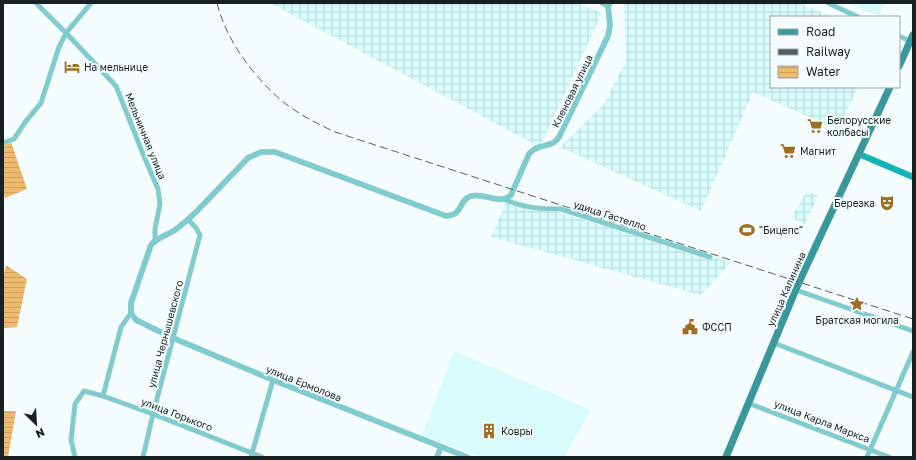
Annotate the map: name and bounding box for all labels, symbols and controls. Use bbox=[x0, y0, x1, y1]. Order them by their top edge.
legend bbox=[770, 16, 900, 88]
text: Road bbox=[806, 24, 835, 39]
text: Railway bbox=[806, 44, 851, 59]
street label: Кленовая улица bbox=[549, 53, 595, 129]
hotel icon: На мельнице bbox=[63, 58, 81, 76]
place label: На мельнице bbox=[84, 61, 148, 73]
text: Water bbox=[806, 64, 840, 79]
street label: Мельничная улица bbox=[123, 91, 169, 181]
place label: Белорусские колбасы bbox=[827, 114, 891, 138]
supermarket icon: Белорусские колбасы bbox=[806, 117, 824, 135]
supermarket icon: Магнит bbox=[779, 142, 797, 160]
place label: Магнит bbox=[800, 145, 836, 157]
theatre icon: Березка bbox=[878, 194, 896, 212]
place label: Березка bbox=[834, 197, 875, 209]
street label: удица Гастелло bbox=[572, 198, 648, 232]
sports icon: "Бицепс" bbox=[738, 221, 756, 239]
place label: "Бицепс" bbox=[759, 224, 803, 236]
street label: улица Калинина bbox=[764, 250, 808, 328]
street label: улица Чернышевского bbox=[145, 279, 185, 389]
place icon: Братская могила bbox=[848, 295, 866, 313]
place label: Братская могила bbox=[815, 314, 899, 326]
public building icon: ФССП bbox=[681, 318, 699, 336]
place label: ФССП bbox=[702, 321, 732, 333]
street label: улица Ермолова bbox=[265, 362, 343, 404]
street label: улица Горького bbox=[139, 395, 215, 433]
street label: улица Карла Маркса bbox=[772, 397, 872, 445]
north arrow bbox=[16, 404, 56, 444]
building icon: Ковры bbox=[480, 422, 498, 440]
place label: Ковры bbox=[501, 425, 533, 437]
text: N bbox=[34, 426, 47, 441]

